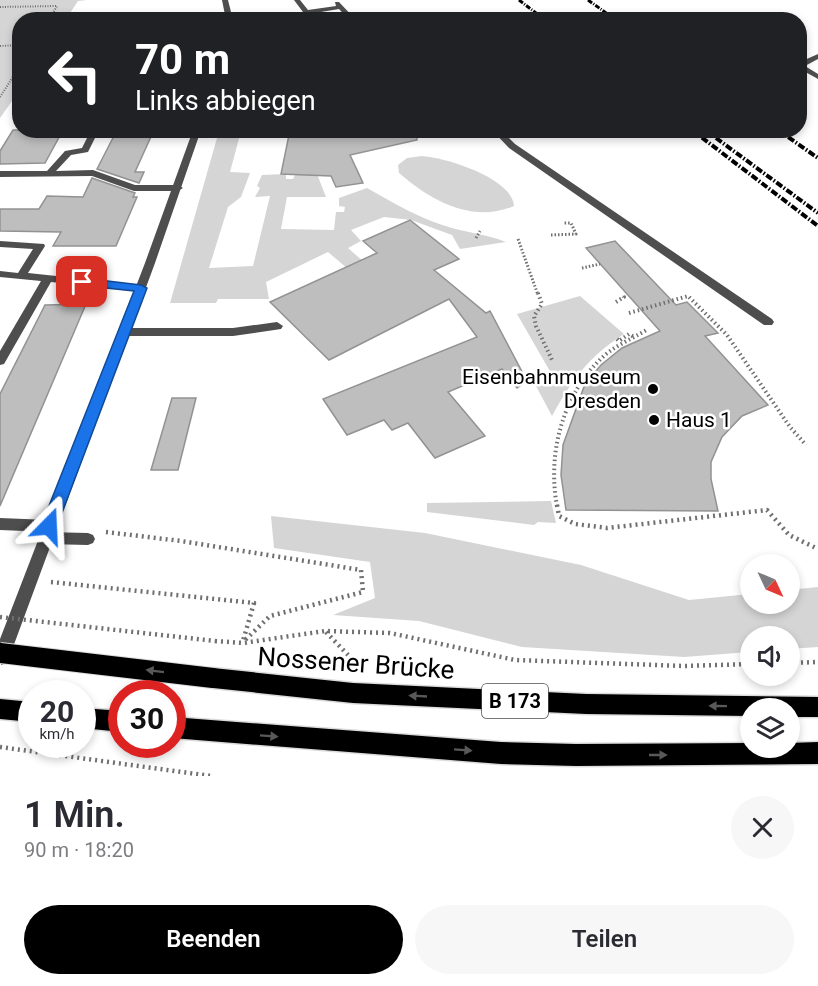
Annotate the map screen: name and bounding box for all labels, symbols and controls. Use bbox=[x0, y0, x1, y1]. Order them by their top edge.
text: 70 m bbox=[135, 35, 230, 84]
icon: left bbox=[36, 36, 114, 114]
text: Links abbiegen bbox=[135, 85, 316, 117]
pin bbox=[56, 256, 107, 307]
icon: arrive bbox=[65, 265, 98, 298]
place label: Eisenbahnmuseum Dresden bbox=[462, 365, 641, 413]
marker: Eisenbahnmuseum Dresden bbox=[646, 382, 660, 396]
place label: Haus 1 bbox=[666, 408, 732, 432]
marker: Haus 1 bbox=[647, 413, 661, 427]
position arrow bbox=[17, 494, 81, 558]
north arrow bbox=[740, 554, 800, 614]
map controls bbox=[740, 554, 800, 758]
button: sound bbox=[740, 626, 800, 686]
street label: Nossener Brücke bbox=[257, 641, 455, 685]
one-way arrow bbox=[146, 666, 165, 676]
speed limit sign: 30 bbox=[108, 680, 186, 758]
road number: B 173 bbox=[482, 684, 548, 718]
one-way arrow bbox=[408, 692, 427, 701]
text: 20 bbox=[40, 694, 74, 729]
button: layers bbox=[740, 698, 800, 758]
one-way arrow bbox=[708, 701, 727, 711]
text: km/h bbox=[39, 725, 75, 743]
one-way arrow bbox=[259, 731, 278, 741]
one-way arrow bbox=[454, 745, 473, 755]
one-way arrow bbox=[649, 750, 668, 760]
text: 1 Min. bbox=[24, 794, 125, 836]
button: close bbox=[731, 796, 794, 859]
text: 90 m · 18:20 bbox=[24, 838, 134, 862]
button: Beenden bbox=[24, 905, 403, 974]
button: Teilen bbox=[415, 905, 794, 974]

